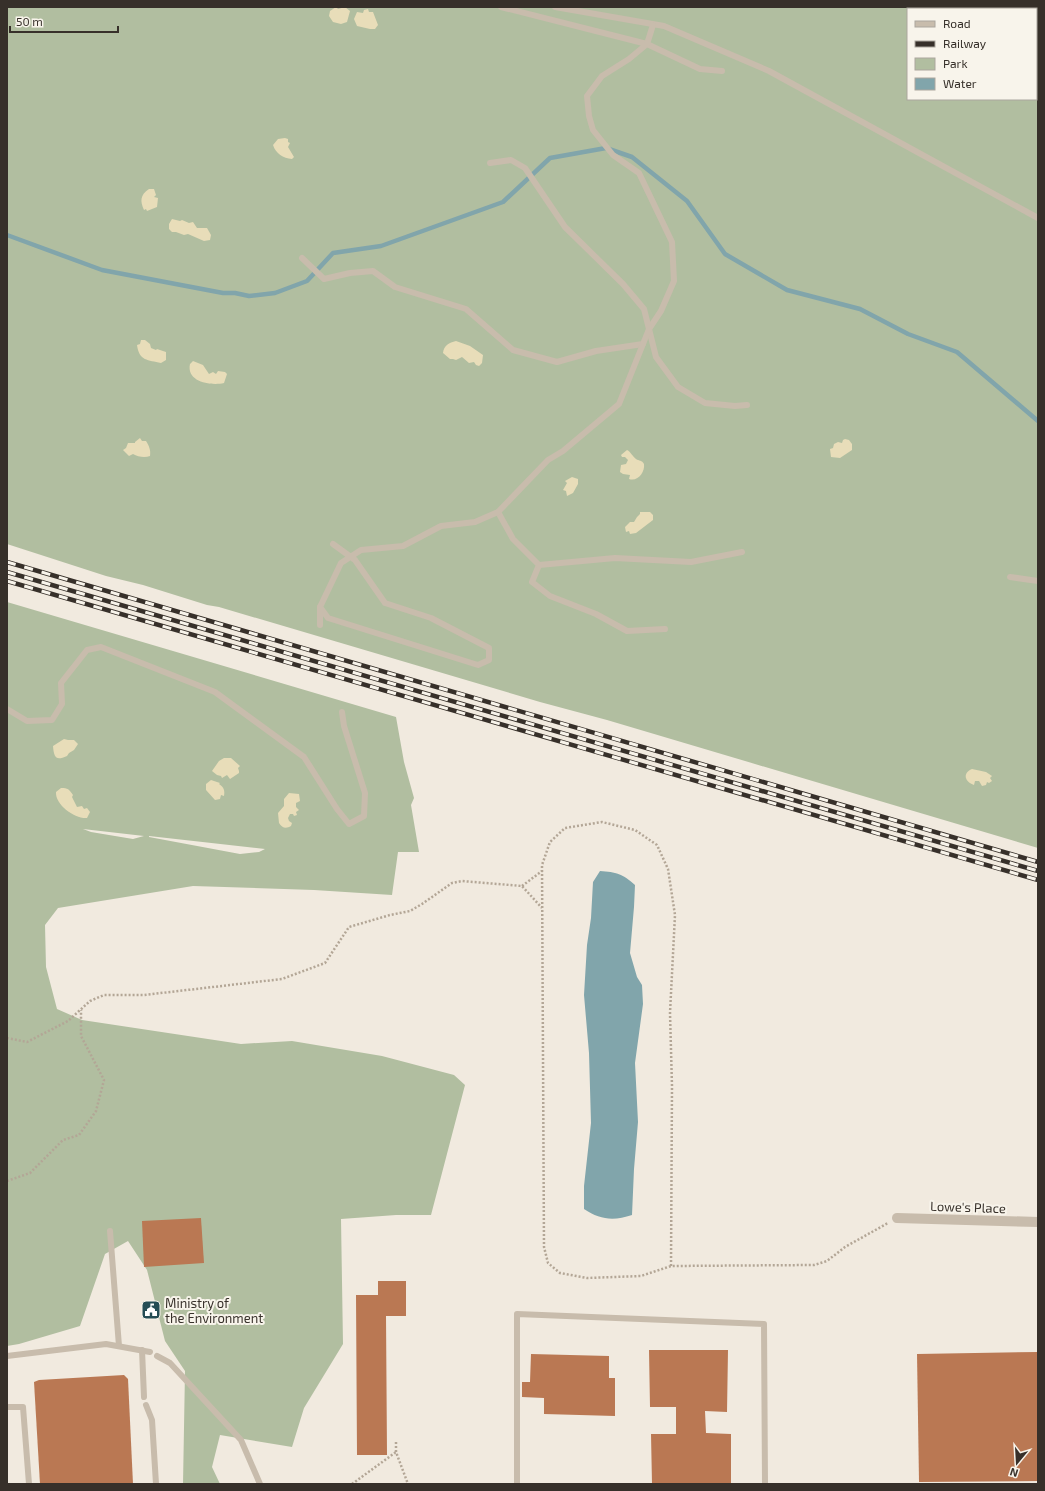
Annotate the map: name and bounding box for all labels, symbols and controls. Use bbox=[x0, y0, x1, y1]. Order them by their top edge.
scale bar bbox=[10, 8, 118, 34]
legend bbox=[907, 8, 1037, 100]
text: 50 m bbox=[16, 14, 43, 28]
text: Road bbox=[943, 16, 971, 30]
text: Railway bbox=[943, 36, 987, 50]
text: Park bbox=[943, 56, 968, 70]
text: Water bbox=[943, 76, 977, 90]
street label: Lowe's Place bbox=[930, 1198, 1006, 1216]
place label: Ministry of the Environment bbox=[165, 1295, 263, 1326]
public building icon: Ministry of the Environment bbox=[140, 1299, 162, 1321]
north arrow bbox=[997, 1443, 1037, 1483]
text: N bbox=[1008, 1466, 1020, 1480]

